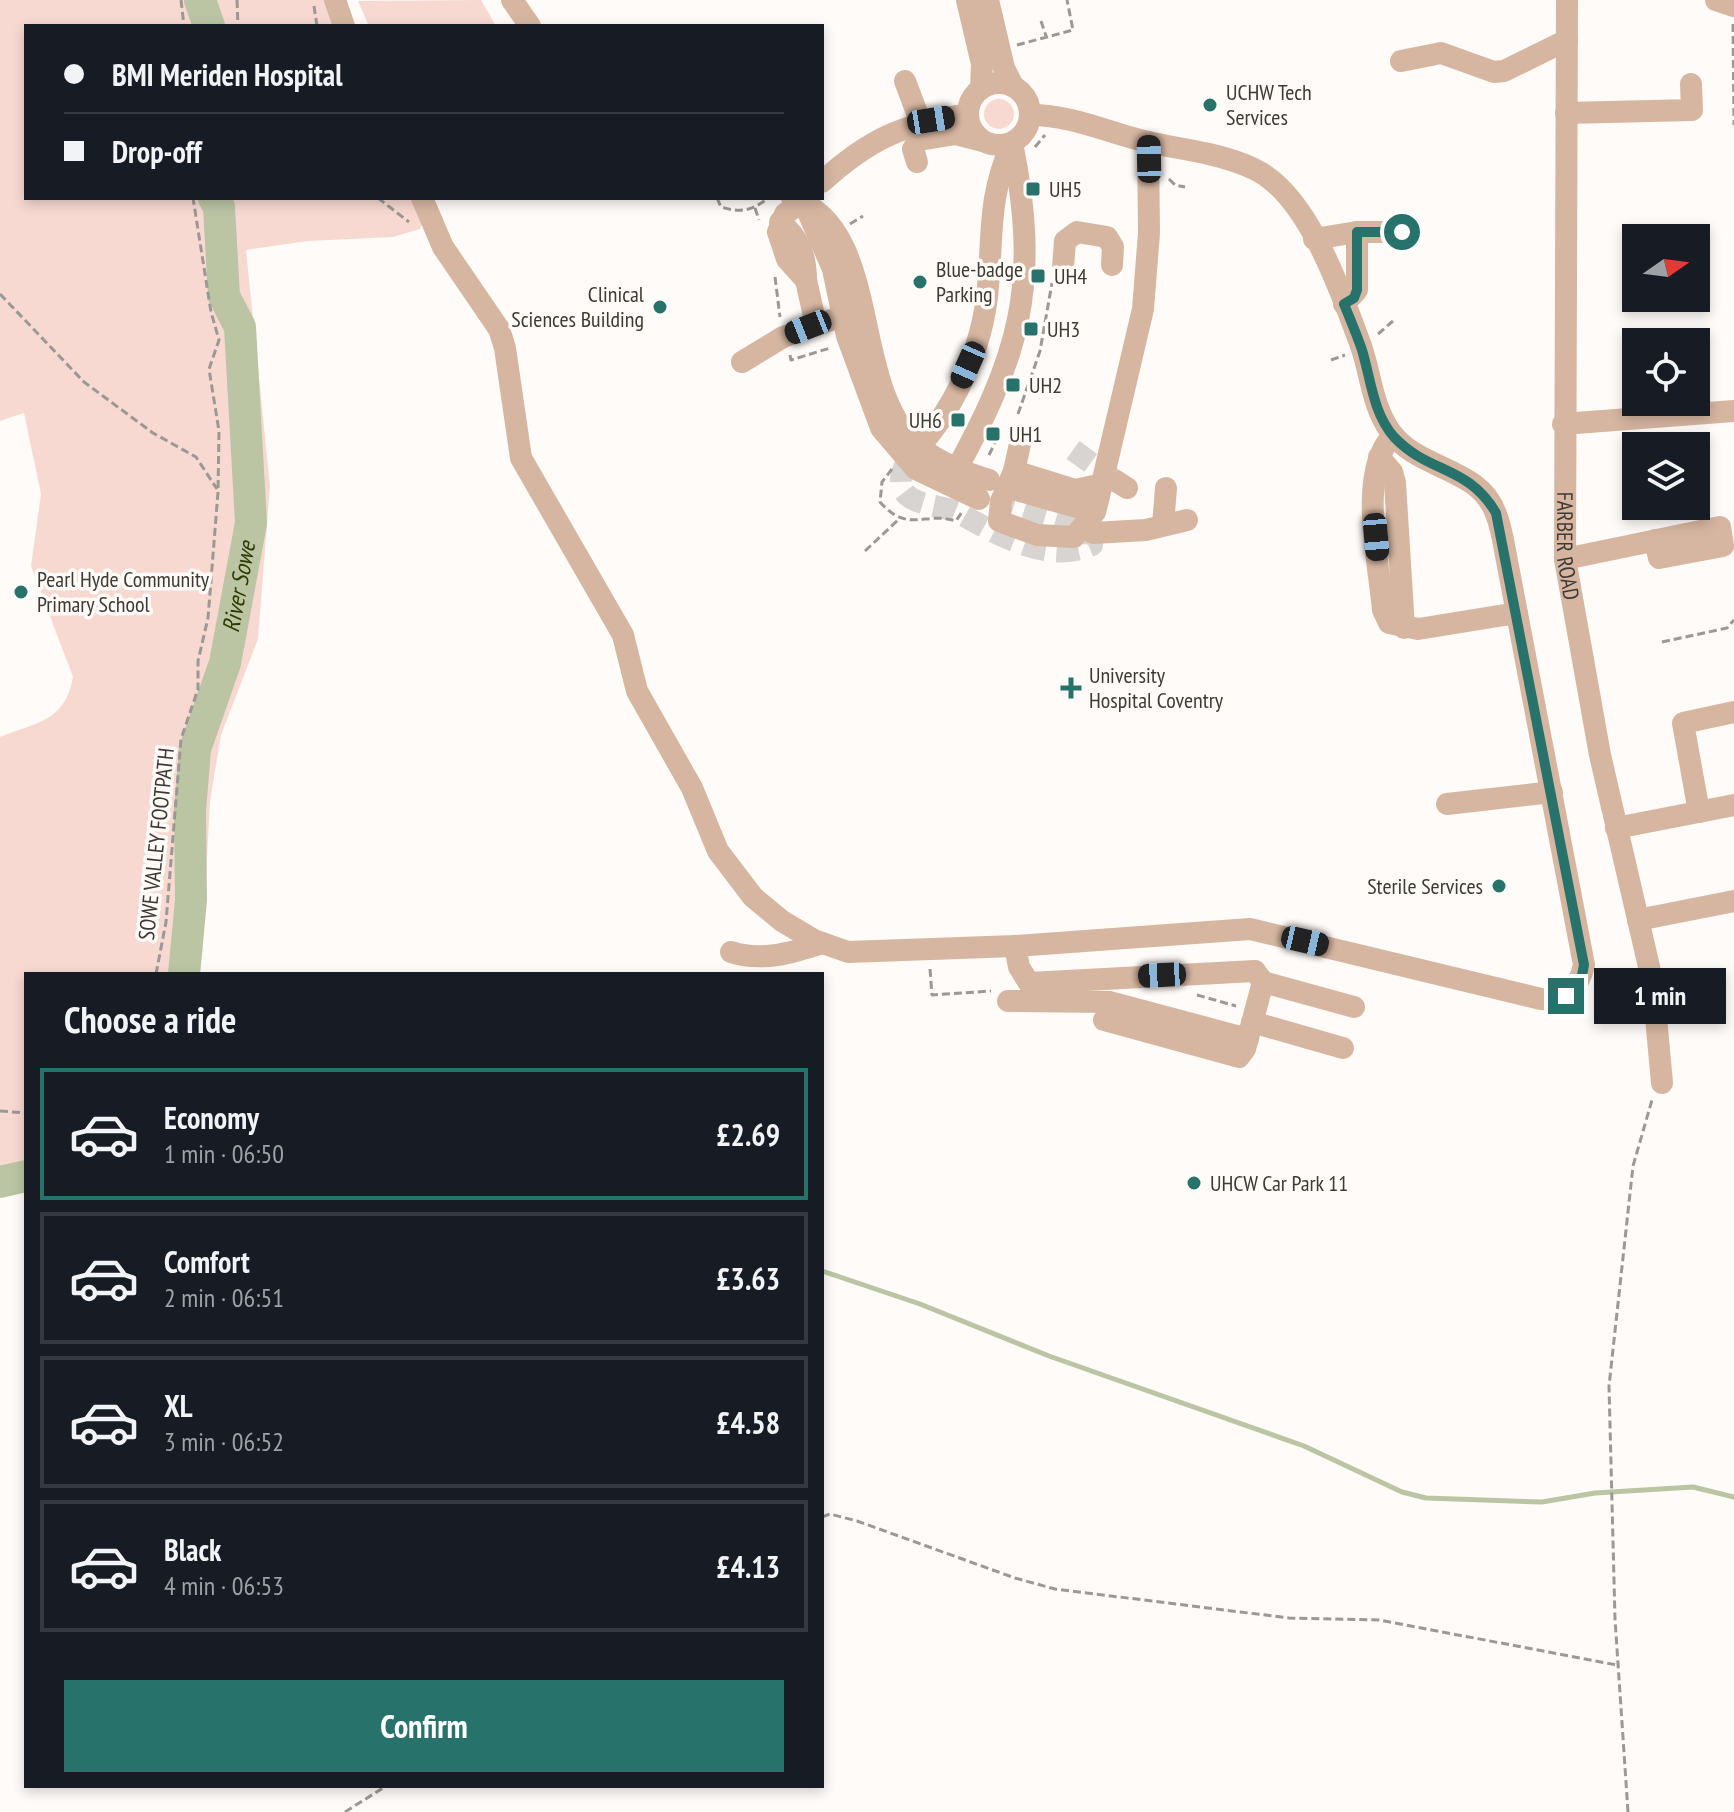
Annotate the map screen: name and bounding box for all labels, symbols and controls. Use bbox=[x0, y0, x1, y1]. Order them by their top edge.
text: BMI Meriden Hospital bbox=[112, 55, 342, 94]
place label: UCHW Tech Services bbox=[1226, 78, 1312, 131]
marker: UCHW Tech Services bbox=[1201, 96, 1219, 114]
car bbox=[905, 104, 957, 136]
text: Drop-off bbox=[112, 132, 202, 171]
car bbox=[1137, 135, 1161, 183]
place label: UH5 bbox=[1049, 175, 1082, 203]
marker: UH5 bbox=[1024, 180, 1042, 198]
route start bbox=[1384, 214, 1420, 250]
north arrow bbox=[1622, 224, 1710, 312]
map controls bbox=[1622, 224, 1710, 520]
place label: Blue-badge Parking bbox=[936, 255, 1023, 308]
place label: UH4 bbox=[1054, 262, 1087, 290]
marker: UH4 bbox=[1029, 267, 1047, 285]
marker: Blue-badge Parking bbox=[911, 273, 929, 291]
place label: Clinical Sciences Building bbox=[511, 280, 645, 333]
marker: Clinical Sciences Building bbox=[651, 298, 669, 316]
car bbox=[781, 307, 835, 347]
place label: UH3 bbox=[1047, 315, 1080, 343]
marker: UH3 bbox=[1022, 320, 1040, 338]
button: locate bbox=[1622, 328, 1710, 416]
car bbox=[947, 338, 989, 392]
place label: UH2 bbox=[1029, 371, 1062, 399]
marker: UH2 bbox=[1004, 376, 1022, 394]
place label: UH6 bbox=[909, 406, 942, 434]
marker: UH6 bbox=[949, 411, 967, 429]
place label: UH1 bbox=[1009, 420, 1042, 448]
marker: UH1 bbox=[984, 425, 1002, 443]
button: layers bbox=[1622, 432, 1710, 520]
street label: FARBER ROAD bbox=[1551, 492, 1586, 602]
car bbox=[1362, 512, 1390, 562]
water label: River Sowe bbox=[215, 537, 263, 635]
place label: Pearl Hyde Community Primary School bbox=[37, 565, 210, 618]
marker: Pearl Hyde Community Primary School bbox=[12, 583, 30, 601]
place label: University Hospital Coventry bbox=[1089, 661, 1224, 714]
marker: University Hospital Coventry bbox=[1060, 677, 1082, 699]
street label: SOWE VALLEY FOOTPATH bbox=[132, 747, 180, 941]
place label: Sterile Services bbox=[1367, 872, 1483, 900]
marker: Sterile Services bbox=[1490, 877, 1508, 895]
car bbox=[1279, 924, 1331, 958]
car bbox=[1137, 962, 1187, 988]
callout: 1 min bbox=[1594, 968, 1726, 1024]
route end bbox=[1548, 978, 1584, 1014]
text: 1 min bbox=[1634, 979, 1686, 1012]
text: Choose a ride bbox=[64, 996, 236, 1043]
icon: car bbox=[68, 1098, 140, 1170]
text: Economy bbox=[164, 1098, 259, 1137]
text: £2.69 bbox=[716, 1115, 780, 1154]
text: 1 min · 06:50 bbox=[164, 1137, 284, 1170]
place label: UHCW Car Park 11 bbox=[1210, 1169, 1348, 1197]
marker: UHCW Car Park 11 bbox=[1185, 1174, 1203, 1192]
icon: car bbox=[68, 1242, 140, 1314]
text: Comfort bbox=[164, 1242, 250, 1281]
text: £3.63 bbox=[716, 1259, 780, 1298]
text: 2 min · 06:51 bbox=[164, 1281, 284, 1314]
icon: car bbox=[68, 1386, 140, 1458]
text: XL bbox=[164, 1386, 193, 1425]
text: £4.58 bbox=[716, 1403, 780, 1442]
text: 3 min · 06:52 bbox=[164, 1425, 284, 1458]
icon: car bbox=[68, 1530, 140, 1602]
text: Black bbox=[164, 1530, 221, 1569]
text: £4.13 bbox=[716, 1547, 780, 1586]
text: 4 min · 06:53 bbox=[164, 1569, 284, 1602]
button: Confirm bbox=[64, 1680, 784, 1772]

